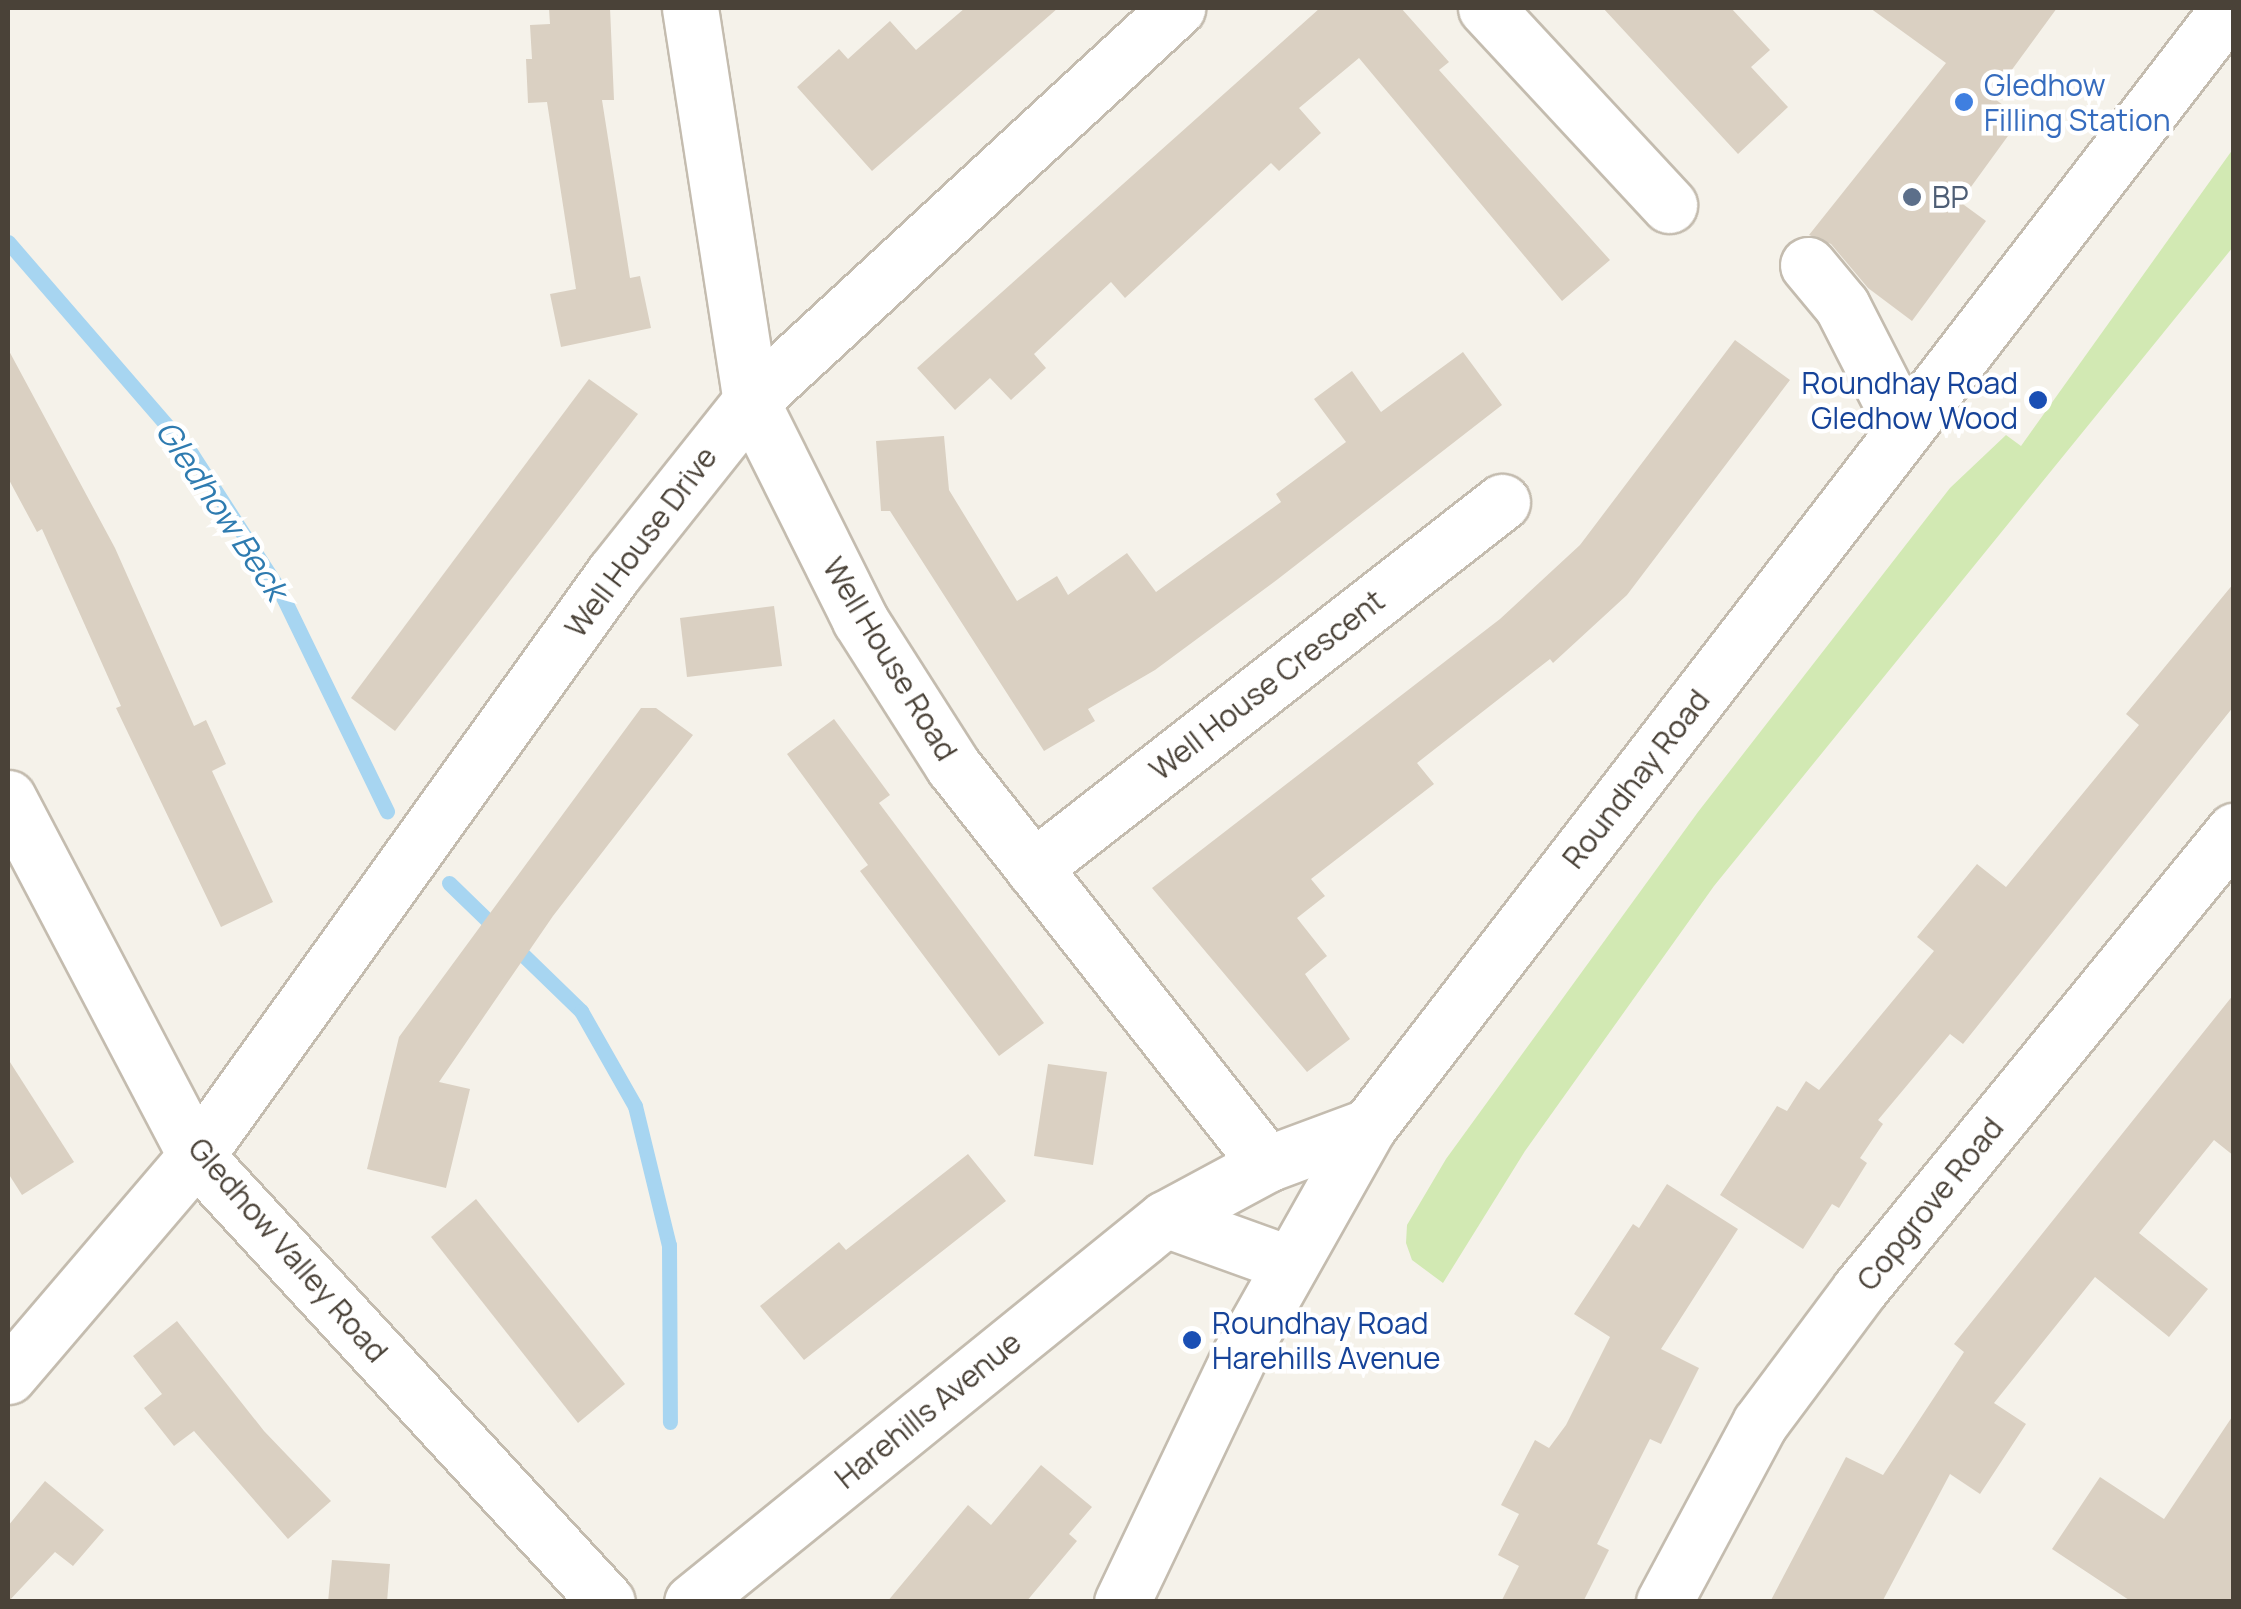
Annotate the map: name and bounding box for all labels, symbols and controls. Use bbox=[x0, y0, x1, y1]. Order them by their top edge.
place label: Gledhow Filling Station bbox=[1984, 67, 2170, 138]
marker: Gledhow Filling Station bbox=[1953, 91, 1975, 113]
place label: BP bbox=[1932, 179, 1969, 215]
marker: BP bbox=[1901, 186, 1923, 208]
place label: Roundhay Road Gledhow Wood bbox=[1802, 365, 2018, 436]
marker: Roundhay Road Gledhow Wood bbox=[2027, 389, 2049, 411]
water label: Gledhow Beck bbox=[148, 413, 296, 607]
street label: Well House Drive bbox=[558, 440, 724, 644]
street label: Well House Road bbox=[815, 551, 965, 767]
street label: Well House Crescent bbox=[1143, 582, 1391, 788]
street label: Roundhay Road bbox=[1555, 683, 1717, 875]
street label: Copgrove Road bbox=[1849, 1110, 2011, 1298]
street label: Gledhow Valley Road bbox=[181, 1131, 395, 1369]
place label: Roundhay Road Harehills Avenue bbox=[1212, 1305, 1441, 1376]
street label: Harehills Avenue bbox=[828, 1324, 1028, 1496]
marker: Roundhay Road Harehills Avenue bbox=[1181, 1329, 1203, 1351]

